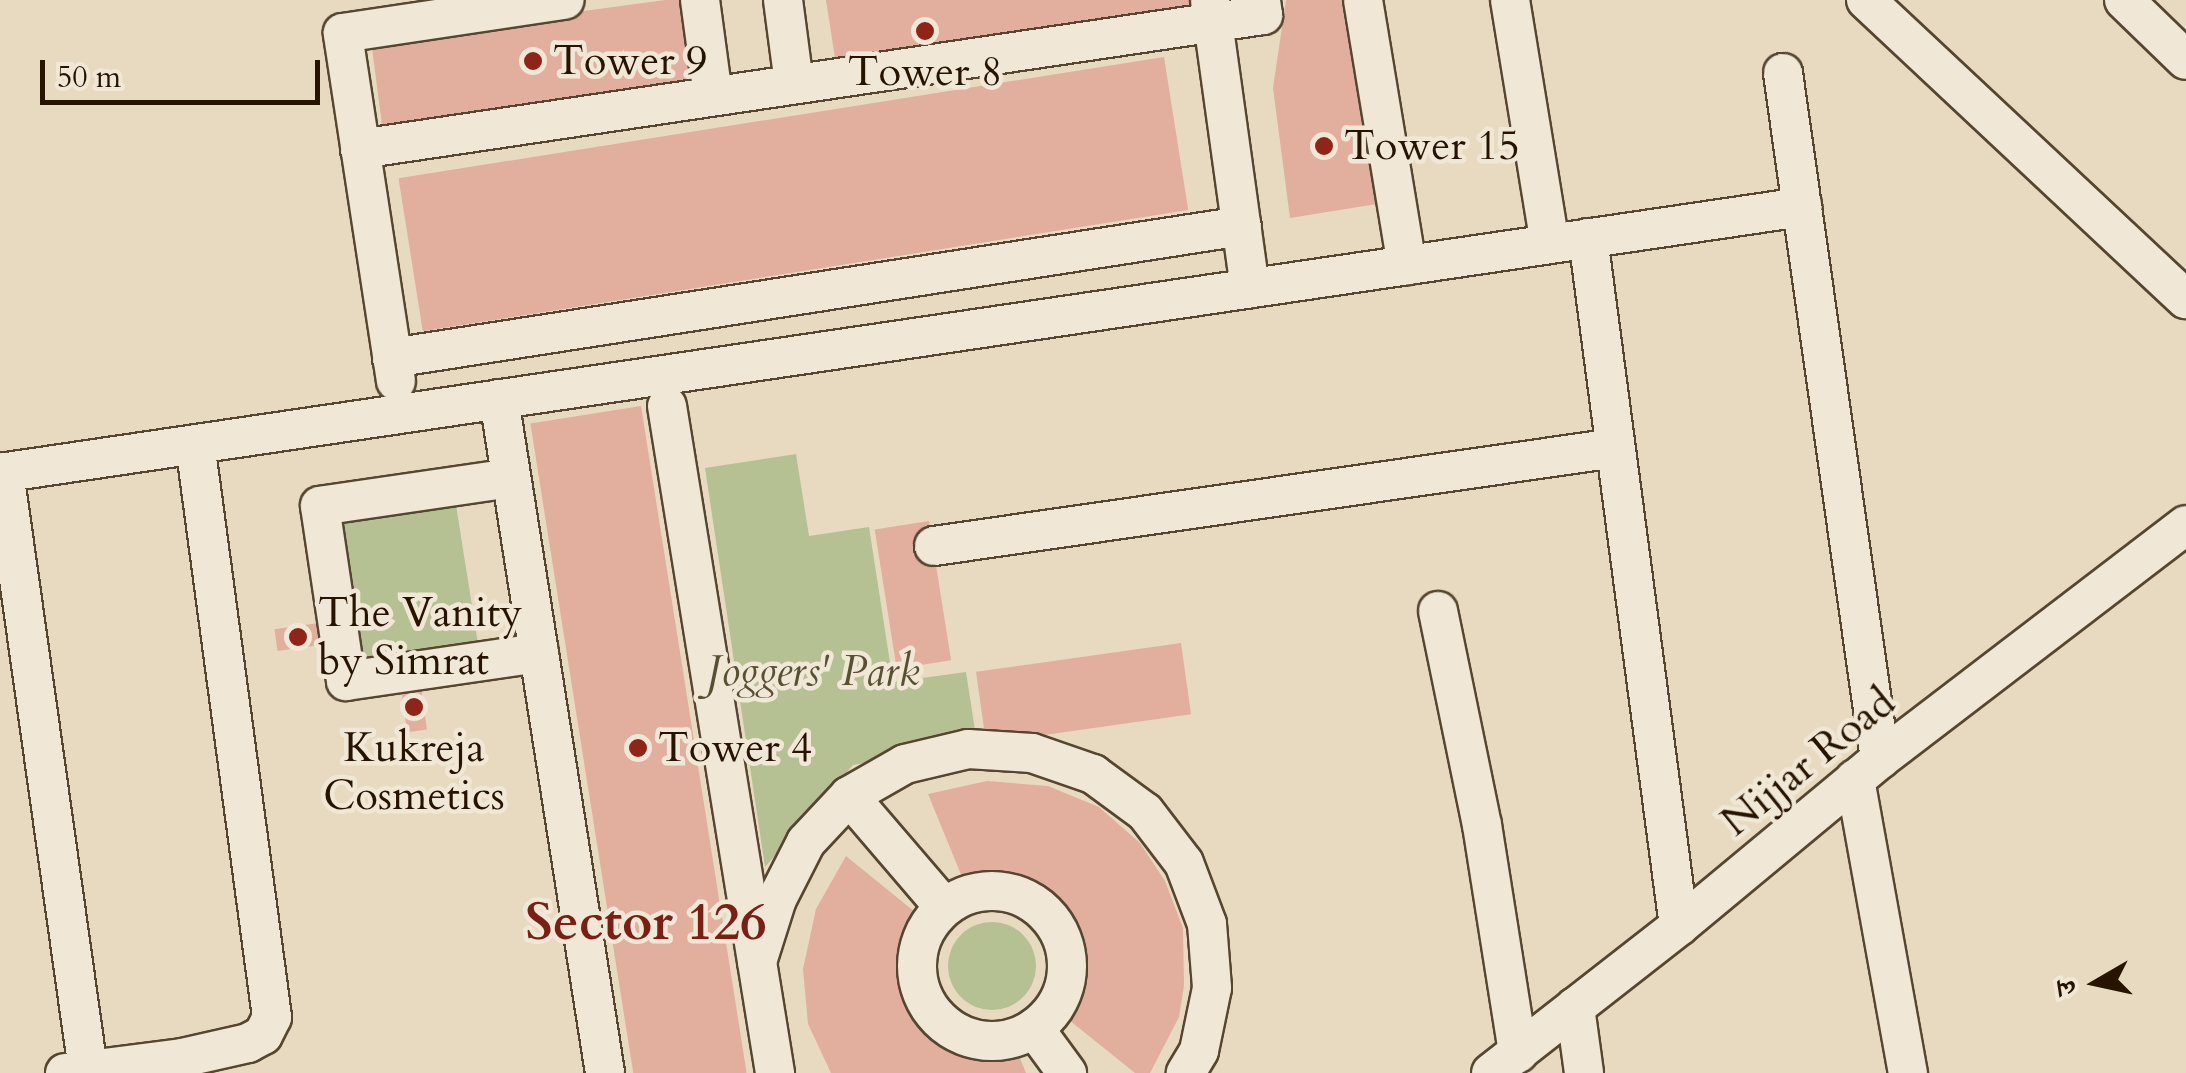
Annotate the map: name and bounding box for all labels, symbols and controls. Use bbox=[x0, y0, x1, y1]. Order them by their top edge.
marker: Tower 8 bbox=[914, 20, 936, 42]
place label: Tower 9 bbox=[553, 36, 707, 86]
scale bar bbox=[45, 40, 325, 102]
place label: Tower 8 bbox=[848, 47, 1002, 97]
marker: Tower 9 bbox=[522, 50, 544, 72]
text: 50 m bbox=[57, 57, 121, 98]
place label: Tower 15 bbox=[1344, 121, 1520, 171]
marker: Tower 15 bbox=[1313, 135, 1335, 157]
place label: The Vanity by Simrat bbox=[318, 588, 522, 686]
marker: The Vanity by Simrat bbox=[287, 626, 309, 648]
park label: Joggers' Park bbox=[707, 647, 919, 697]
street label: Nijjar Road bbox=[1711, 677, 1905, 847]
marker: Kukreja Cosmetics bbox=[403, 696, 425, 718]
place label: Kukreja Cosmetics bbox=[323, 723, 505, 821]
place label: Tower 4 bbox=[658, 723, 812, 773]
marker: Tower 4 bbox=[627, 737, 649, 759]
district label: Sector 126 bbox=[525, 893, 767, 955]
north arrow bbox=[2046, 933, 2146, 1033]
text: उ bbox=[2046, 978, 2086, 998]

